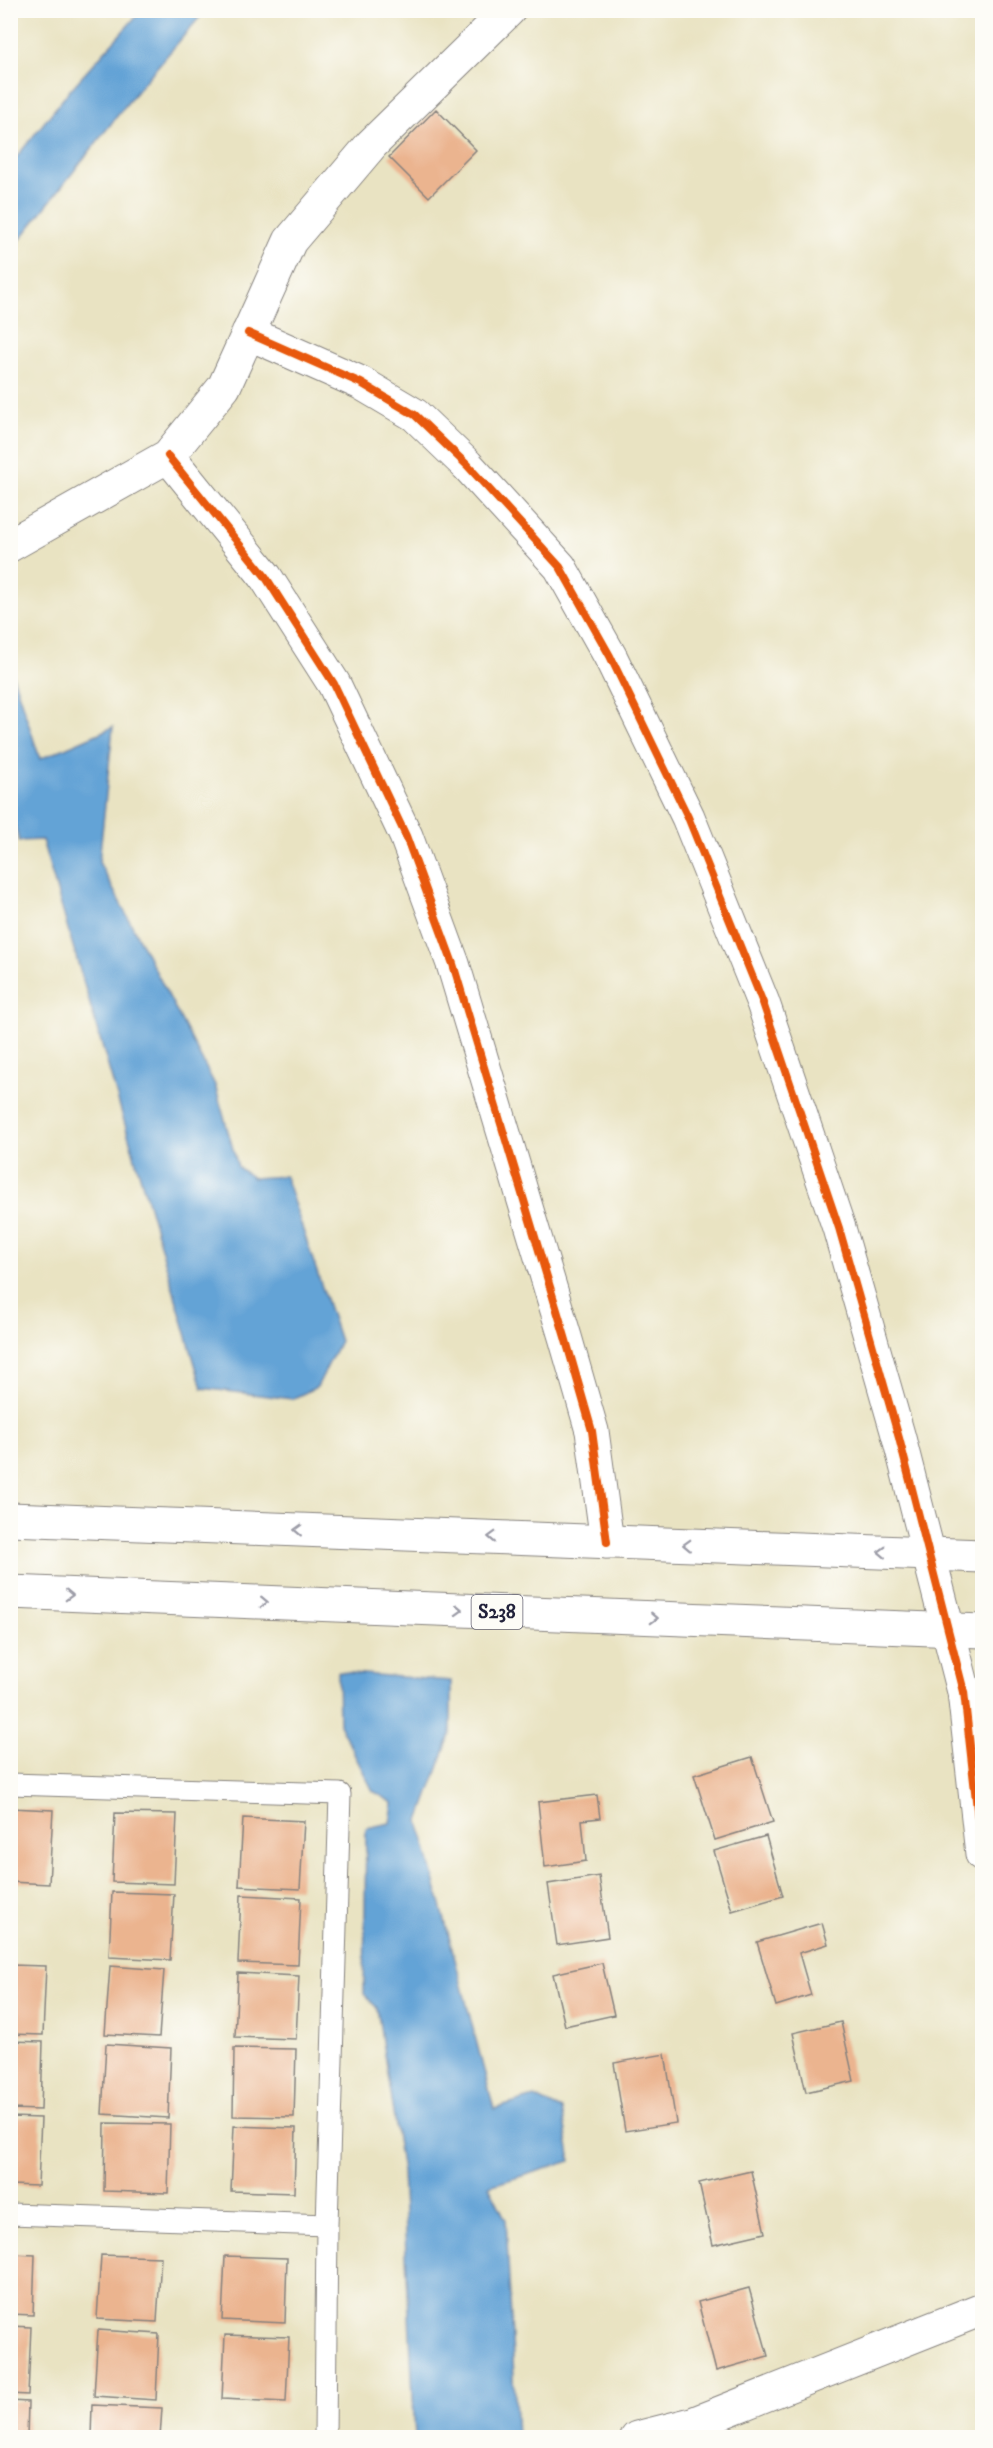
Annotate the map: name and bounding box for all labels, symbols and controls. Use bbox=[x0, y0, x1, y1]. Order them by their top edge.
one-way arrow bbox=[293, 1523, 302, 1536]
one-way arrow bbox=[488, 1531, 497, 1544]
one-way arrow bbox=[683, 1538, 692, 1551]
one-way arrow bbox=[878, 1546, 887, 1559]
one-way arrow bbox=[64, 1588, 73, 1601]
road number: S238 bbox=[472, 1595, 522, 1629]
one-way arrow bbox=[259, 1596, 268, 1609]
one-way arrow bbox=[454, 1604, 463, 1617]
one-way arrow bbox=[649, 1611, 658, 1624]

